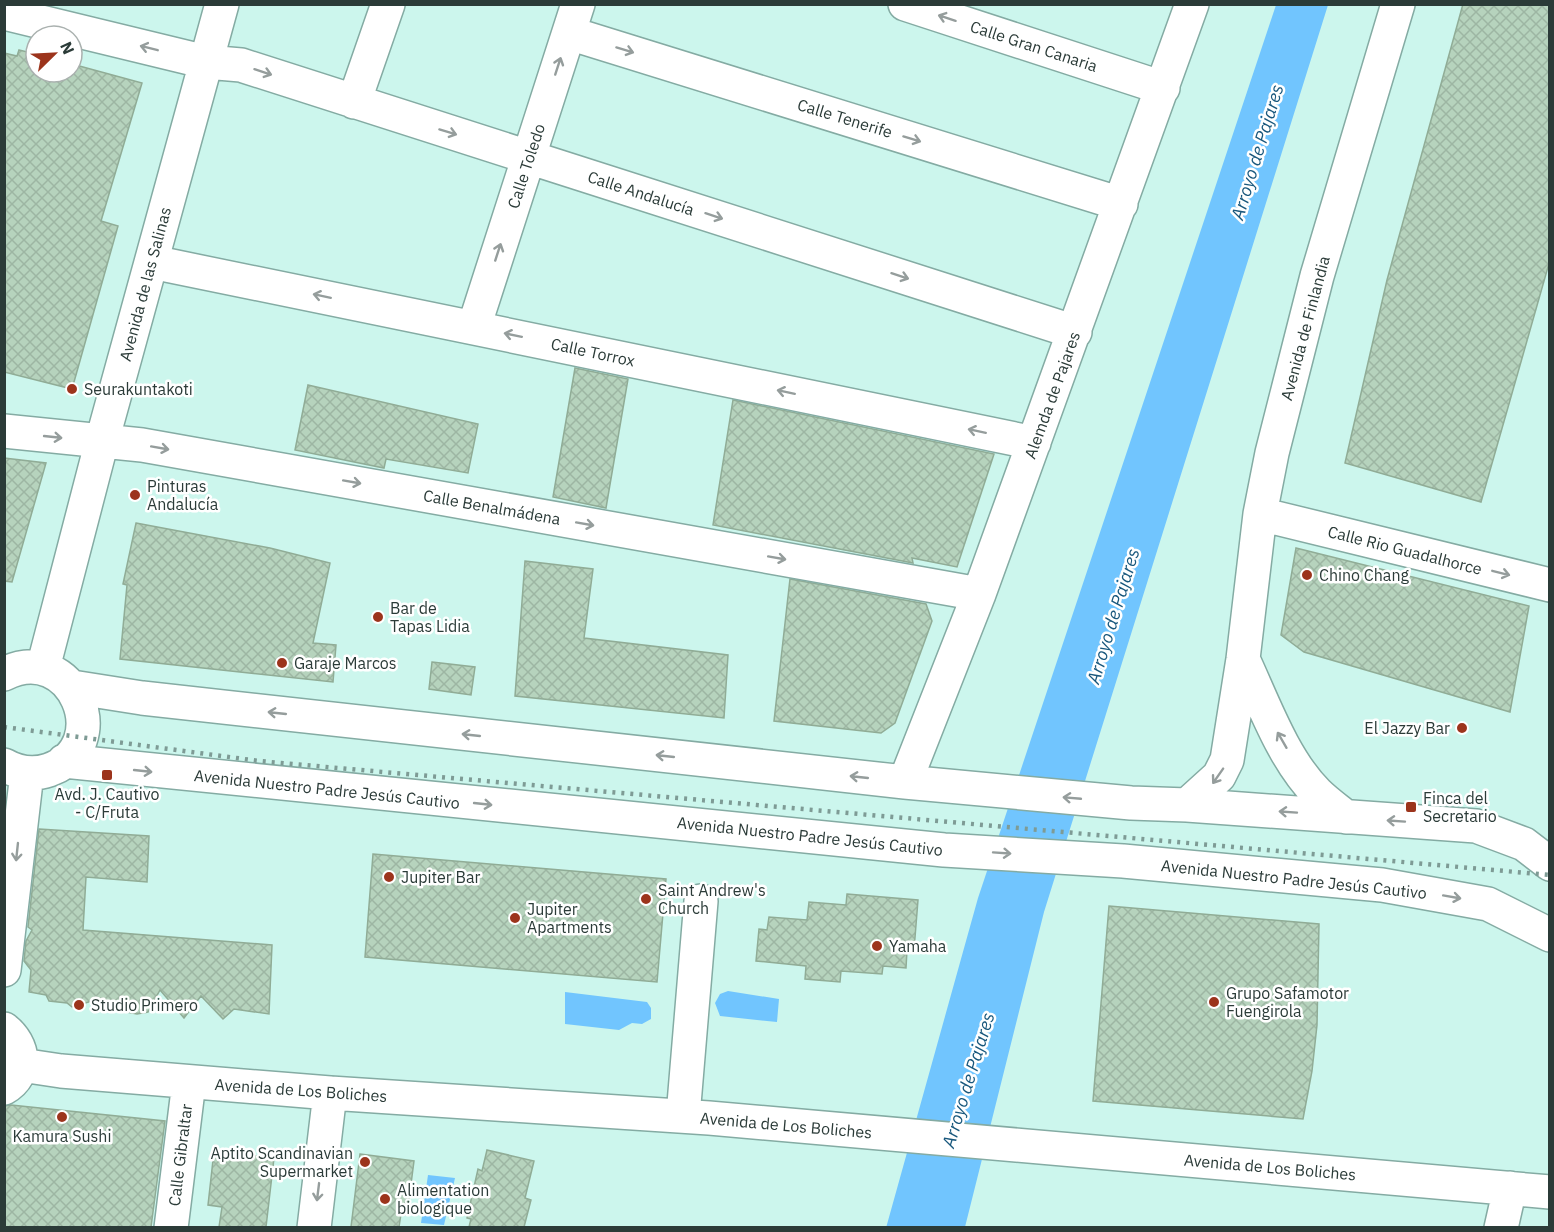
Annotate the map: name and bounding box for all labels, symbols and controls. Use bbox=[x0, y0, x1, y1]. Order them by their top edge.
one-way arrow bbox=[938, 12, 957, 23]
street label: Calle Gran Canaria bbox=[968, 16, 1101, 76]
north arrow bbox=[24, 24, 84, 84]
text: N bbox=[56, 39, 79, 57]
one-way arrow bbox=[139, 42, 158, 54]
one-way arrow bbox=[615, 45, 634, 56]
one-way arrow bbox=[554, 57, 565, 76]
one-way arrow bbox=[253, 67, 272, 78]
water label: Arroyo de Pajares bbox=[1225, 82, 1289, 223]
street label: Calle Tenerife bbox=[795, 94, 895, 142]
street label: Calle Toledo bbox=[503, 121, 549, 211]
one-way arrow bbox=[438, 127, 457, 138]
one-way arrow bbox=[902, 134, 921, 145]
street label: Calle Andalucía bbox=[585, 166, 697, 220]
street label: Avenida de las Salinas bbox=[115, 205, 175, 363]
one-way arrow bbox=[704, 212, 723, 223]
one-way arrow bbox=[494, 243, 505, 262]
street label: Avenida de Finlandia bbox=[1276, 253, 1334, 402]
one-way arrow bbox=[890, 271, 909, 282]
one-way arrow bbox=[313, 290, 332, 301]
one-way arrow bbox=[504, 329, 523, 340]
street label: Alemda de Pajares bbox=[1020, 329, 1084, 461]
street label: Calle Torrox bbox=[549, 333, 637, 371]
place label: Seurakuntakoti bbox=[84, 379, 193, 399]
marker: Seurakuntakoti bbox=[65, 382, 79, 396]
one-way arrow bbox=[777, 386, 796, 397]
one-way arrow bbox=[968, 425, 987, 436]
one-way arrow bbox=[43, 432, 62, 443]
one-way arrow bbox=[149, 443, 169, 454]
place label: Pinturas Andalucía bbox=[147, 476, 219, 514]
one-way arrow bbox=[341, 477, 361, 488]
street label: Calle Benalmádena bbox=[422, 485, 563, 529]
marker: Pinturas Andalucía bbox=[128, 488, 142, 502]
one-way arrow bbox=[575, 519, 594, 530]
street label: Calle Rio Guadalhorce bbox=[1326, 521, 1484, 579]
water label: Arroyo de Pajares bbox=[1081, 546, 1145, 687]
one-way arrow bbox=[767, 553, 786, 564]
place label: Chino Chang bbox=[1319, 565, 1410, 585]
marker: Chino Chang bbox=[1300, 568, 1314, 582]
one-way arrow bbox=[1491, 568, 1510, 580]
place label: Bar de Tapas Lidia bbox=[390, 598, 470, 636]
marker: Bar de Tapas Lidia bbox=[371, 610, 385, 624]
place label: Garaje Marcos bbox=[294, 653, 397, 673]
marker: Garaje Marcos bbox=[275, 656, 289, 670]
one-way arrow bbox=[268, 708, 288, 719]
place label: El Jazzy Bar bbox=[1364, 718, 1450, 738]
marker: El Jazzy Bar bbox=[1455, 721, 1469, 735]
one-way arrow bbox=[462, 729, 481, 740]
one-way arrow bbox=[1276, 732, 1288, 749]
one-way arrow bbox=[655, 750, 675, 761]
street label: Avenida Nuestro Padre Jesús Cautivo bbox=[193, 765, 461, 813]
one-way arrow bbox=[132, 766, 152, 777]
marker: Avd. J. Cautivo - C/Fruta bbox=[100, 768, 114, 782]
one-way arrow bbox=[1211, 768, 1224, 785]
one-way arrow bbox=[849, 772, 869, 783]
place label: Avd. J. Cautivo - C/Fruta bbox=[55, 784, 160, 822]
place label: Finca del Secretario bbox=[1423, 788, 1497, 826]
one-way arrow bbox=[1063, 792, 1083, 803]
one-way arrow bbox=[473, 799, 493, 810]
marker: Finca del Secretario bbox=[1404, 800, 1418, 814]
one-way arrow bbox=[1278, 807, 1298, 818]
street label: Avenida Nuestro Padre Jesús Cautivo bbox=[676, 812, 944, 860]
one-way arrow bbox=[1387, 815, 1406, 826]
one-way arrow bbox=[11, 841, 22, 861]
one-way arrow bbox=[992, 848, 1011, 859]
street label: Avenida Nuestro Padre Jesús Cautivo bbox=[1160, 855, 1428, 903]
place label: Jupiter Bar bbox=[401, 867, 481, 887]
marker: Jupiter Bar bbox=[382, 870, 396, 884]
place label: Saint Andrew's Church bbox=[658, 880, 766, 918]
marker: Saint Andrew's Church bbox=[639, 892, 653, 906]
one-way arrow bbox=[1442, 892, 1461, 903]
place label: Jupiter Apartments bbox=[527, 899, 612, 937]
marker: Jupiter Apartments bbox=[508, 911, 522, 925]
place label: Yamaha bbox=[889, 936, 947, 956]
marker: Yamaha bbox=[870, 939, 884, 953]
place label: Grupo Safamotor Fuengirola bbox=[1226, 983, 1349, 1021]
place label: Studio Primero bbox=[91, 995, 198, 1015]
marker: Grupo Safamotor Fuengirola bbox=[1207, 995, 1221, 1009]
marker: Studio Primero bbox=[72, 998, 86, 1012]
water label: Arroyo de Pajares bbox=[936, 1010, 1000, 1151]
street label: Avenida de Los Boliches bbox=[214, 1074, 388, 1106]
street label: Calle Gibraltar bbox=[164, 1103, 196, 1207]
street label: Avenida de Los Boliches bbox=[699, 1108, 873, 1142]
marker: Kamura Sushi bbox=[55, 1110, 69, 1124]
place label: Kamura Sushi bbox=[13, 1126, 111, 1146]
place label: Aptito Scandinavian Supermarket bbox=[210, 1143, 353, 1181]
street label: Avenida de Los Boliches bbox=[1183, 1150, 1357, 1184]
marker: Aptito Scandinavian Supermarket bbox=[358, 1155, 372, 1169]
place label: Alimentation biologique bbox=[397, 1180, 489, 1218]
one-way arrow bbox=[312, 1182, 323, 1202]
marker: Alimentation biologique bbox=[378, 1192, 392, 1206]

